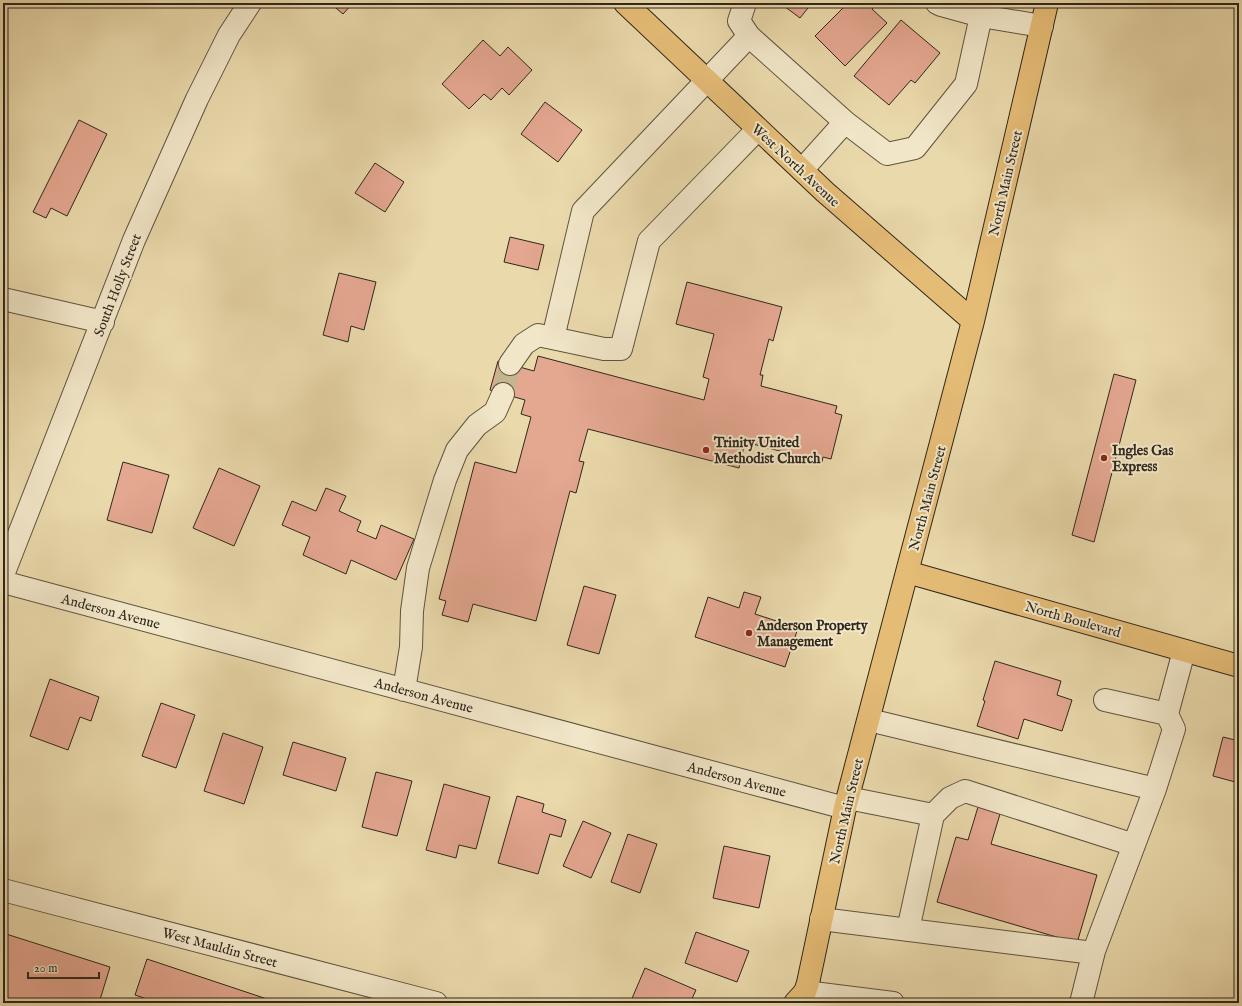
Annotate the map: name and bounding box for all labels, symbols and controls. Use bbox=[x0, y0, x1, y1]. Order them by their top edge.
street label: West North Avenue bbox=[747, 120, 844, 212]
street label: North Main Street bbox=[985, 128, 1027, 238]
street label: South Holly Street bbox=[90, 231, 146, 339]
place label: Trinity United Methodist Church bbox=[713, 434, 821, 468]
place label: Ingles Gas Express bbox=[1112, 442, 1173, 476]
street label: North Main Street bbox=[905, 444, 951, 553]
marker: Trinity United Methodist Church bbox=[701, 445, 711, 455]
marker: Ingles Gas Express bbox=[1099, 453, 1109, 463]
street label: Anderson Avenue bbox=[58, 590, 163, 634]
street label: North Boulevard bbox=[1023, 598, 1123, 642]
place label: Anderson Property Management bbox=[756, 617, 869, 651]
marker: Anderson Property Management bbox=[744, 628, 754, 638]
street label: Anderson Avenue bbox=[371, 674, 476, 718]
street label: North Main Street bbox=[826, 756, 868, 866]
street label: Anderson Avenue bbox=[684, 758, 789, 802]
street label: West Mauldin Street bbox=[160, 924, 280, 972]
scale bar bbox=[28, 954, 99, 980]
text: 20 m bbox=[34, 961, 57, 976]

